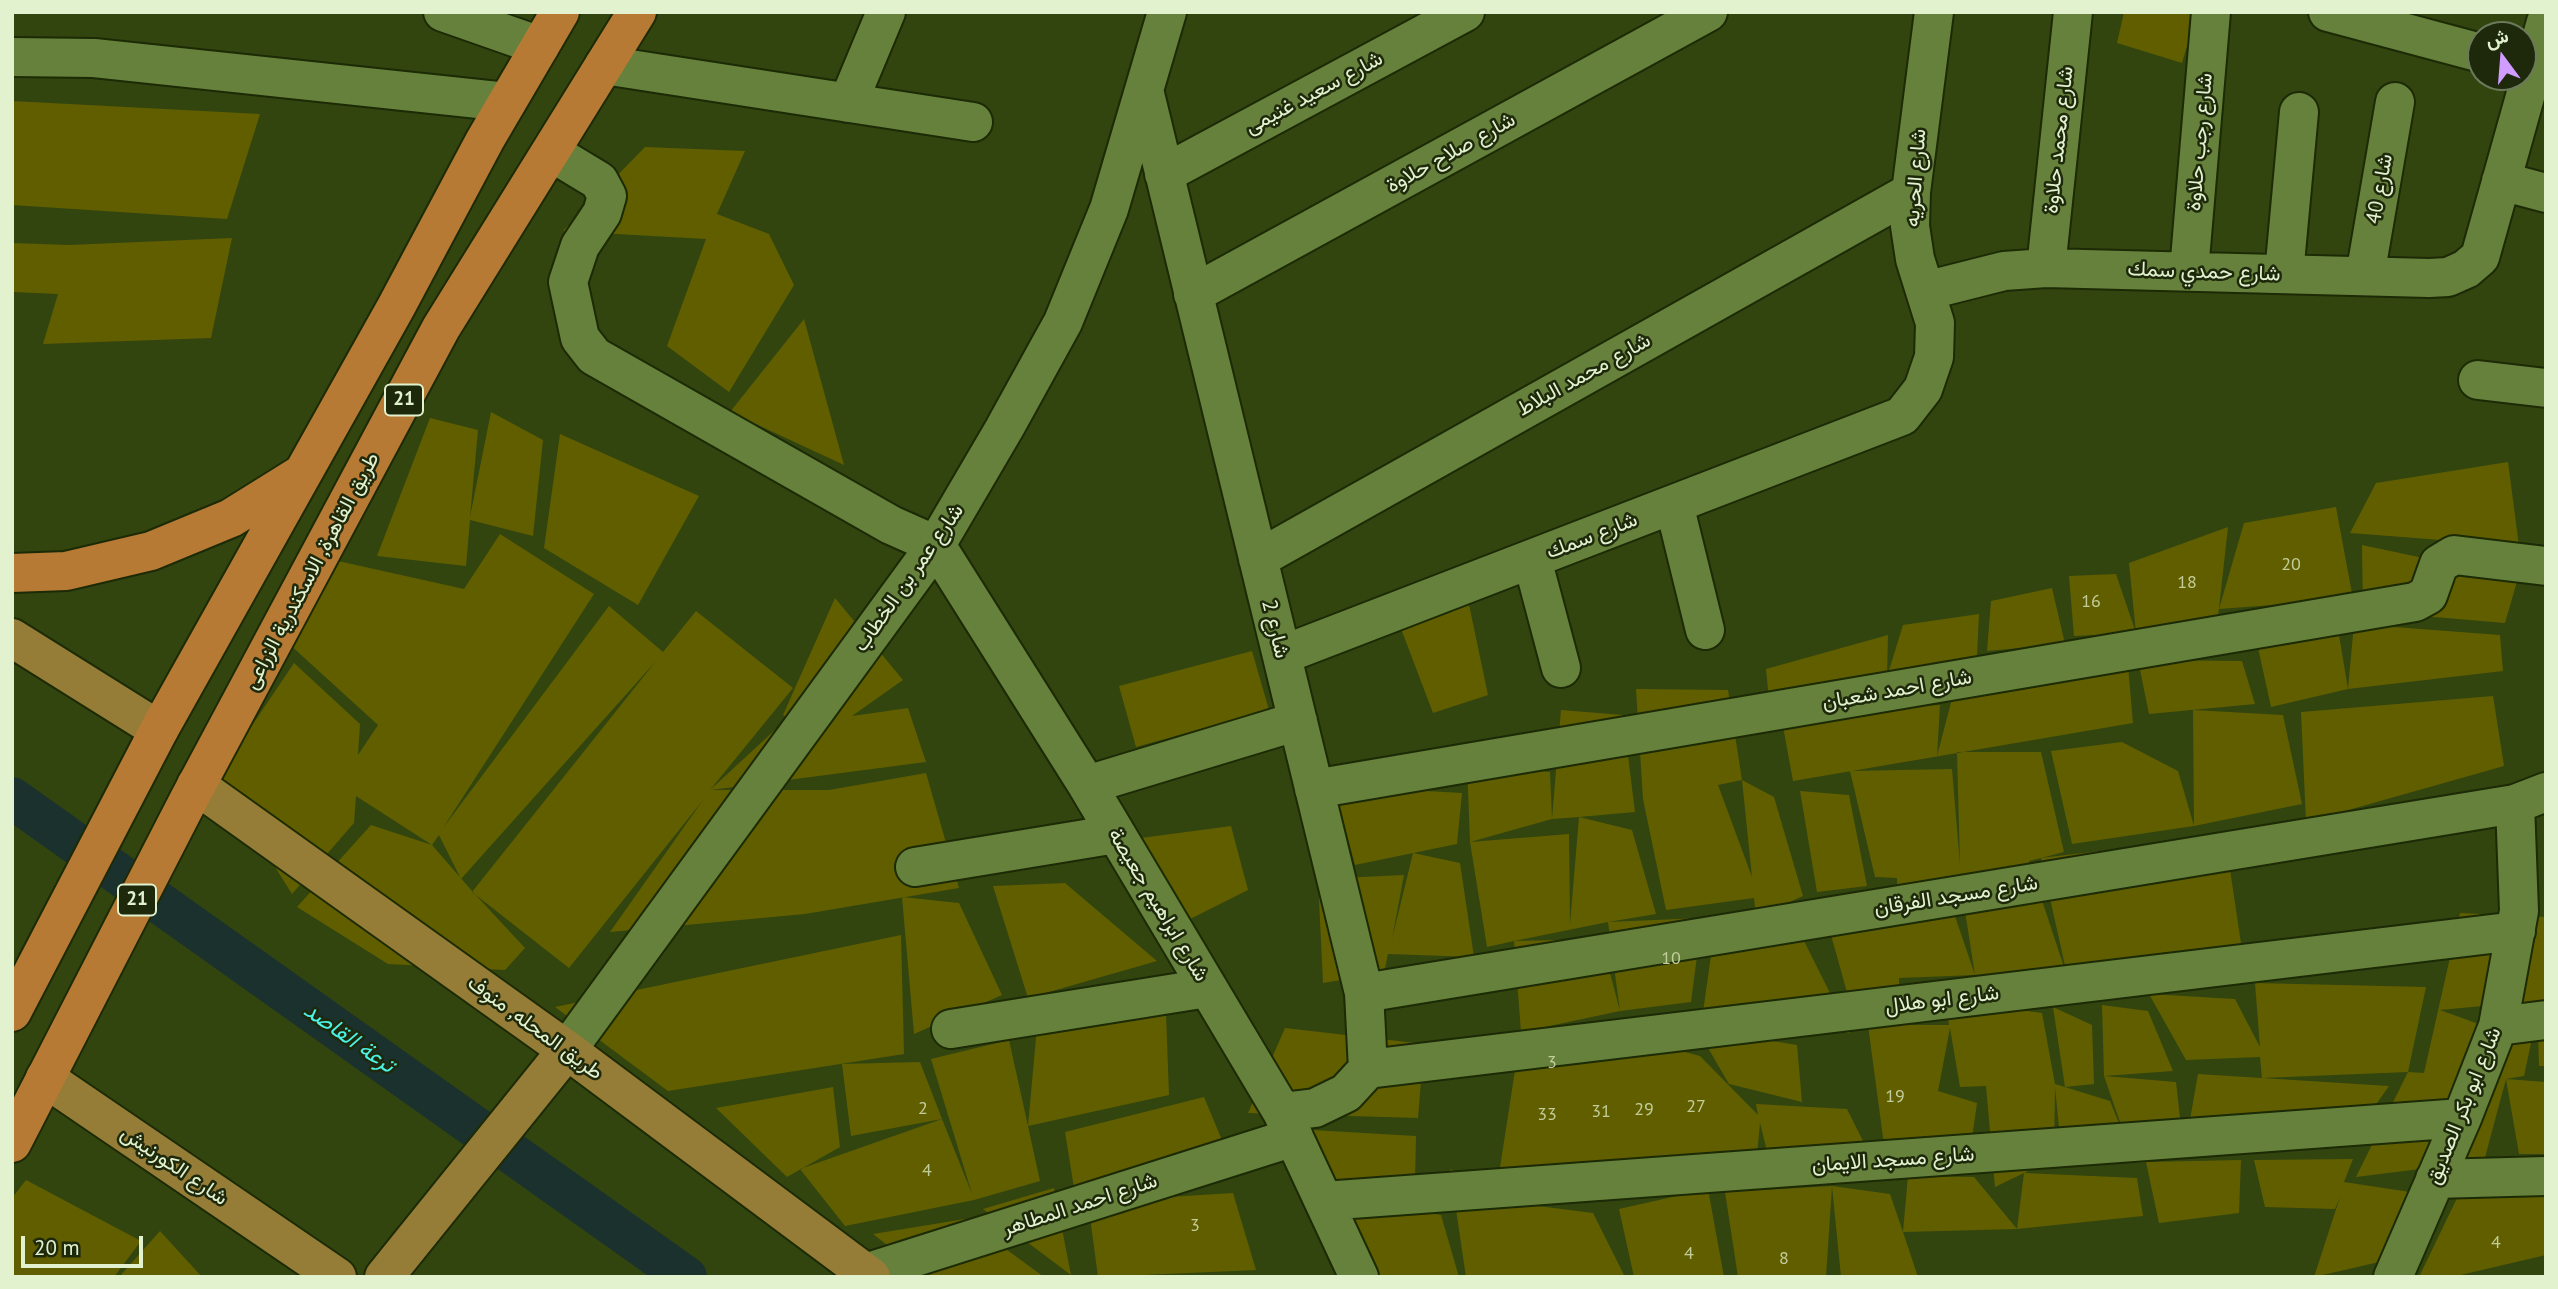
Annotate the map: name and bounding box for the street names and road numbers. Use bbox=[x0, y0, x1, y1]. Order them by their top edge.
street label: شارع سعيد غنيمى bbox=[1241, 46, 1387, 140]
street label: شارع محمد حلاوة bbox=[2039, 65, 2079, 215]
street label: شارع رجب حلاوة bbox=[2181, 72, 2219, 212]
street label: شارع صلاح حلاوة bbox=[1382, 107, 1520, 199]
street label: شارع الحريه bbox=[1900, 128, 1932, 228]
street label: شارع 40 bbox=[2361, 152, 2399, 226]
street label: شارع حمدي سمك bbox=[2127, 257, 2281, 287]
street label: شارع محمد البلاط bbox=[1513, 328, 1655, 422]
road number: 21 bbox=[385, 384, 423, 416]
street label: طريق القاهرة, الاسكندرية الزراعى bbox=[239, 448, 385, 694]
street label: شارع عمر بن الخطاب bbox=[849, 499, 969, 657]
street label: شارع سمك bbox=[1543, 507, 1641, 565]
street label: شارع 2 bbox=[1256, 597, 1294, 661]
street label: شارع احمد شعبان bbox=[1820, 664, 1974, 716]
street label: شارع ابراهيم جعيصة bbox=[1102, 824, 1214, 986]
street label: شارع مسجد الفرقان bbox=[1872, 871, 2040, 921]
road number: 21 bbox=[118, 885, 156, 916]
street label: طريق المحله, منوف bbox=[462, 970, 608, 1086]
street label: شارع ابو هلال bbox=[1884, 981, 2000, 1019]
street label: شارع ابو بكر الصديق bbox=[2421, 1024, 2507, 1188]
street label: شارع الكورنيش bbox=[115, 1121, 233, 1211]
street label: شارع مسجد الايمان bbox=[1811, 1142, 1975, 1178]
street label: شارع احمد المطاهر bbox=[1000, 1168, 1160, 1242]

